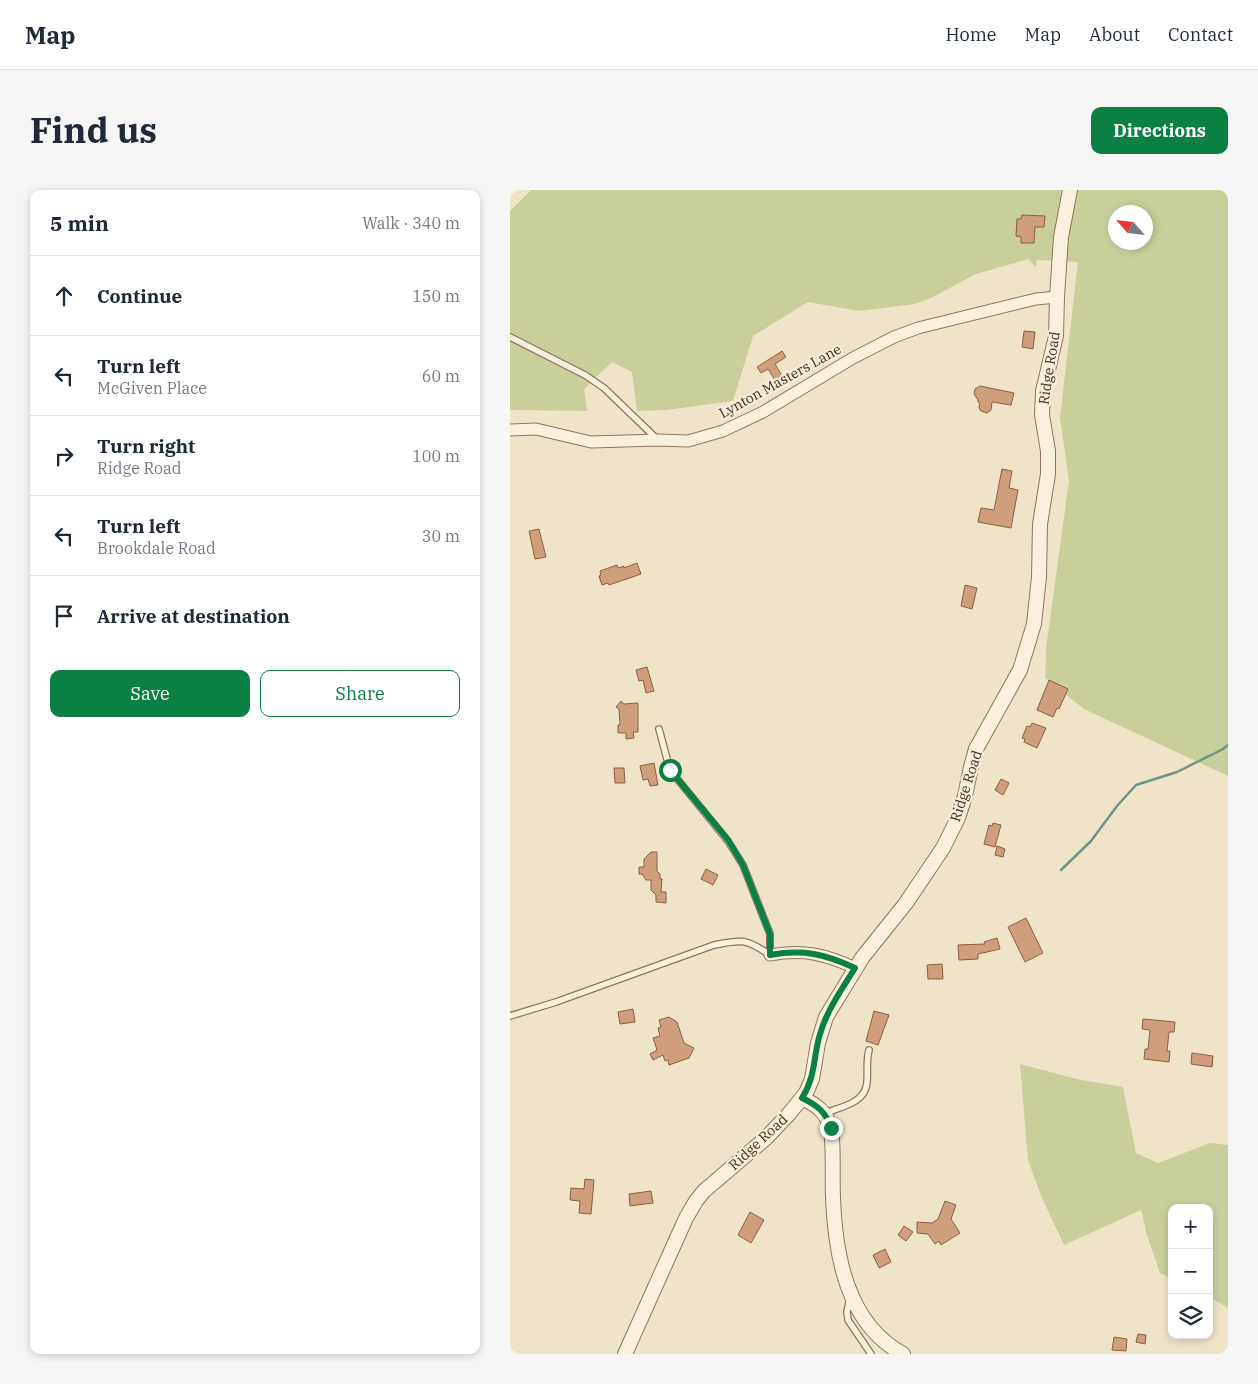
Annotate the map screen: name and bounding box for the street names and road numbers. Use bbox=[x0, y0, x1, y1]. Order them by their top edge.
street label: Ridge Road bbox=[1034, 330, 1064, 406]
street label: Lynton Masters Lane bbox=[716, 340, 844, 422]
street label: Ridge Road bbox=[946, 748, 986, 824]
street label: Ridge Road bbox=[725, 1110, 792, 1174]

